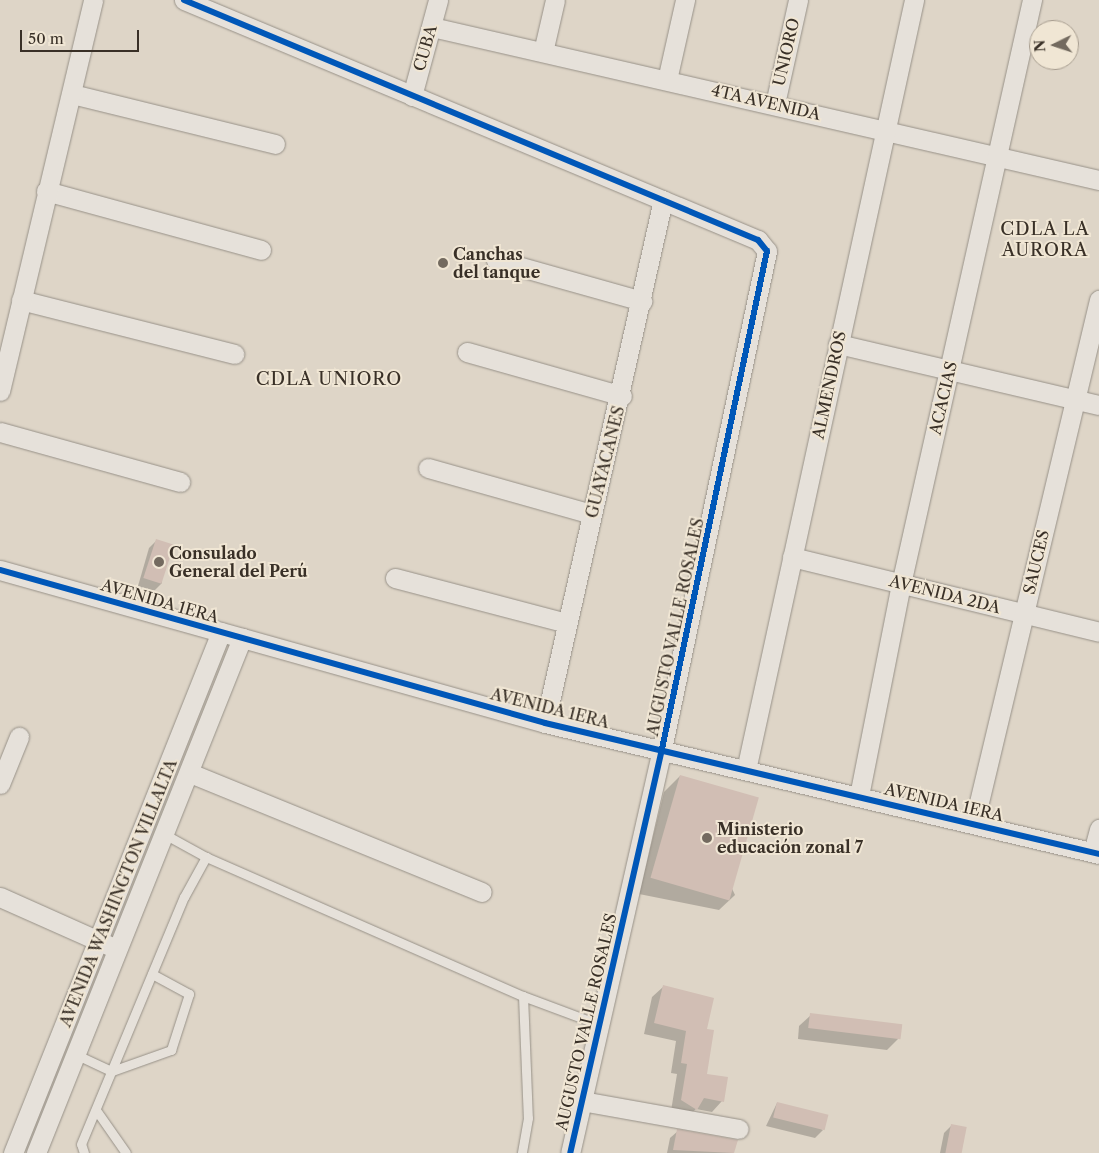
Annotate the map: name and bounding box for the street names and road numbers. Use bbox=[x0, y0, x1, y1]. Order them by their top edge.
street label: UNIORO bbox=[769, 16, 803, 88]
street label: CUBA bbox=[409, 23, 441, 73]
street label: 4TA AVENIDA bbox=[709, 80, 823, 124]
street label: ALMENDROS bbox=[808, 329, 850, 441]
street label: ACACIAS bbox=[925, 359, 961, 437]
street label: GUAYACANES bbox=[582, 404, 628, 520]
street label: AUGUSTO VALLE ROSALES bbox=[642, 516, 708, 738]
street label: SAUCES bbox=[1019, 528, 1053, 596]
street label: AVENIDA 2DA bbox=[887, 571, 1003, 617]
street label: AVENIDA 1ERA bbox=[99, 575, 221, 627]
street label: AVENIDA 1ERA bbox=[488, 684, 612, 732]
street label: AVENIDA WASHINGTON VILLALTA bbox=[55, 755, 181, 1031]
street label: AVENIDA 1ERA bbox=[882, 779, 1006, 825]
street label: AUGUSTO VALLE ROSALES bbox=[552, 911, 620, 1133]

